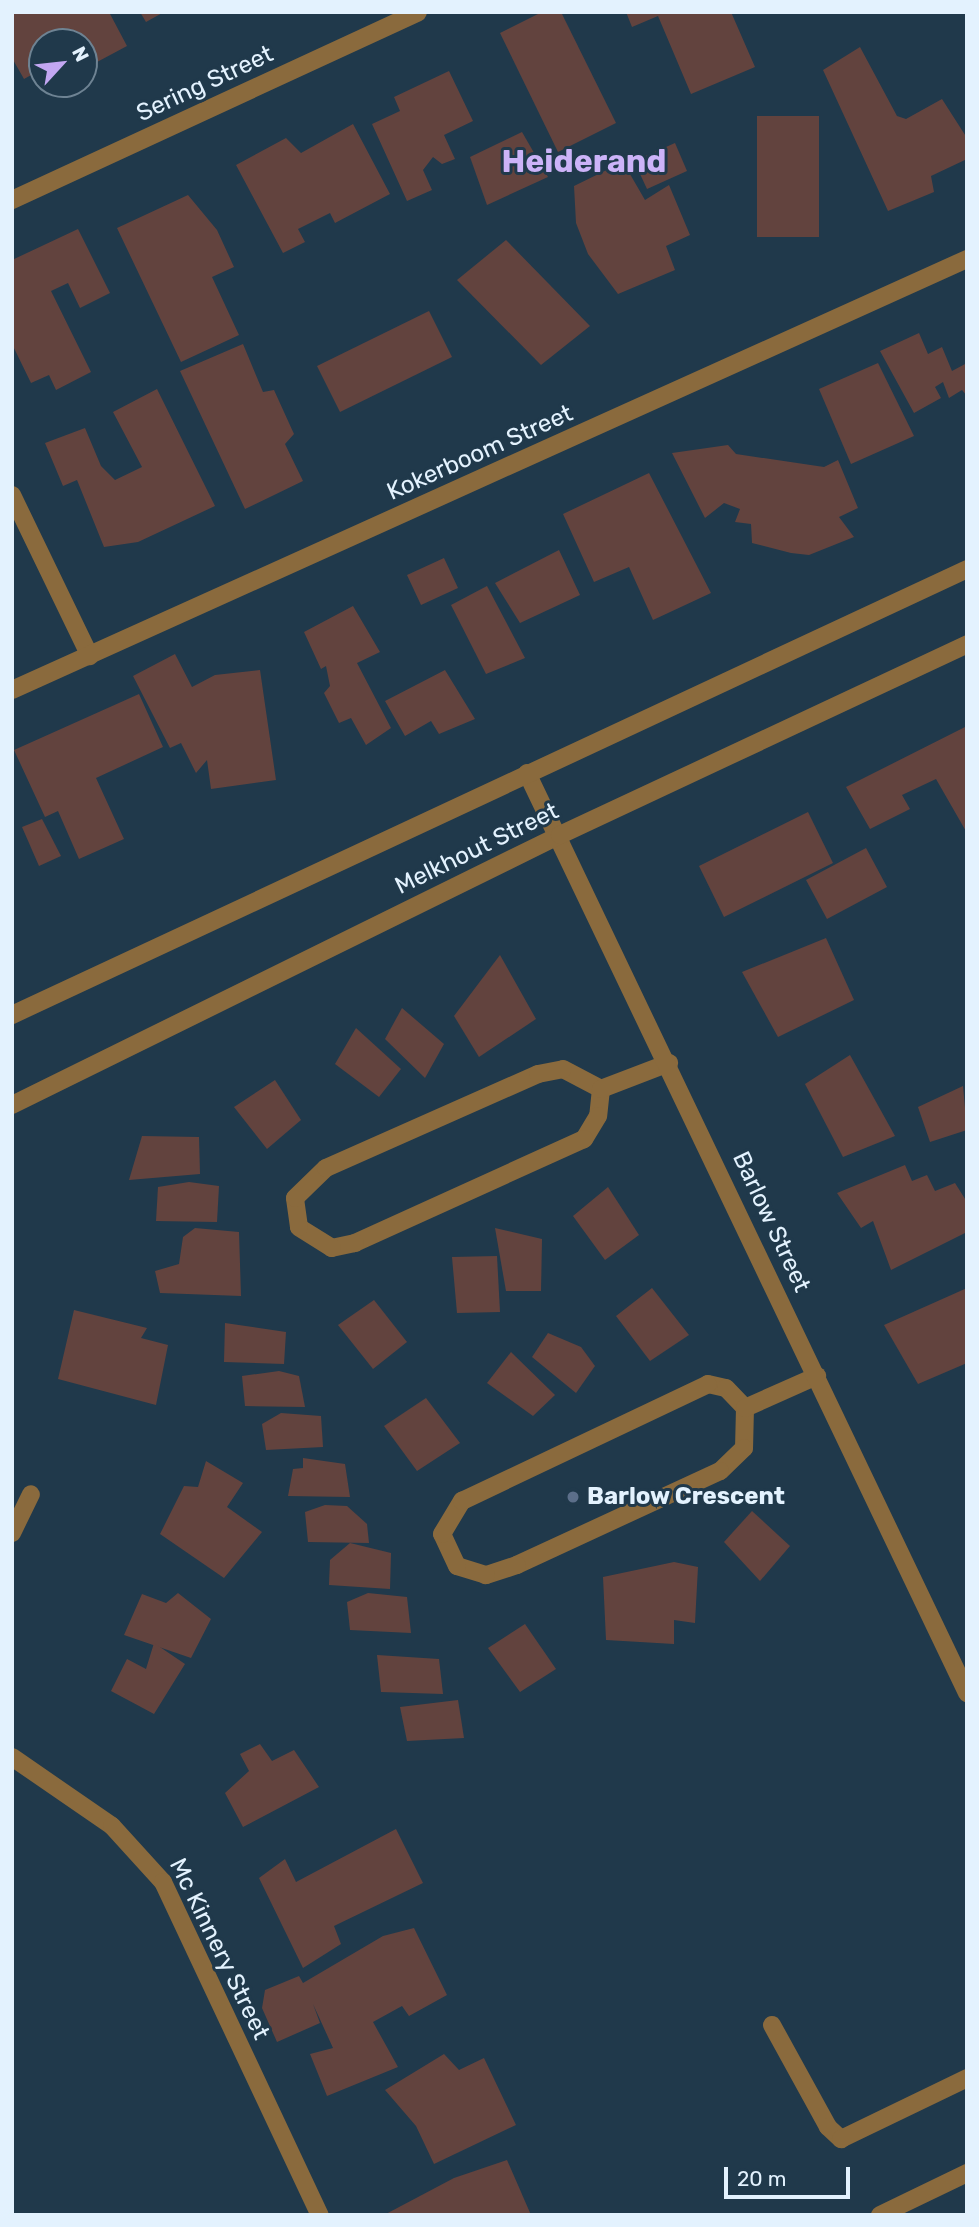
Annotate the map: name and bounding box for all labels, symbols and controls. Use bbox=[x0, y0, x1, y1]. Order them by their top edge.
north arrow bbox=[28, 28, 98, 98]
street label: Sering Street bbox=[132, 40, 278, 128]
text: N bbox=[67, 43, 94, 65]
district label: Heiderand bbox=[501, 142, 667, 180]
street label: Kokerboom Street bbox=[383, 399, 577, 507]
street label: Melkhout Street bbox=[391, 797, 563, 901]
street label: Barlow Street bbox=[726, 1147, 816, 1297]
place label: Barlow Crescent bbox=[587, 1483, 785, 1511]
marker: Barlow Crescent bbox=[565, 1489, 581, 1505]
street label: Mc Kinnery Street bbox=[163, 1853, 275, 2045]
scale bar bbox=[727, 2154, 853, 2198]
text: 20 m bbox=[737, 2166, 786, 2191]

